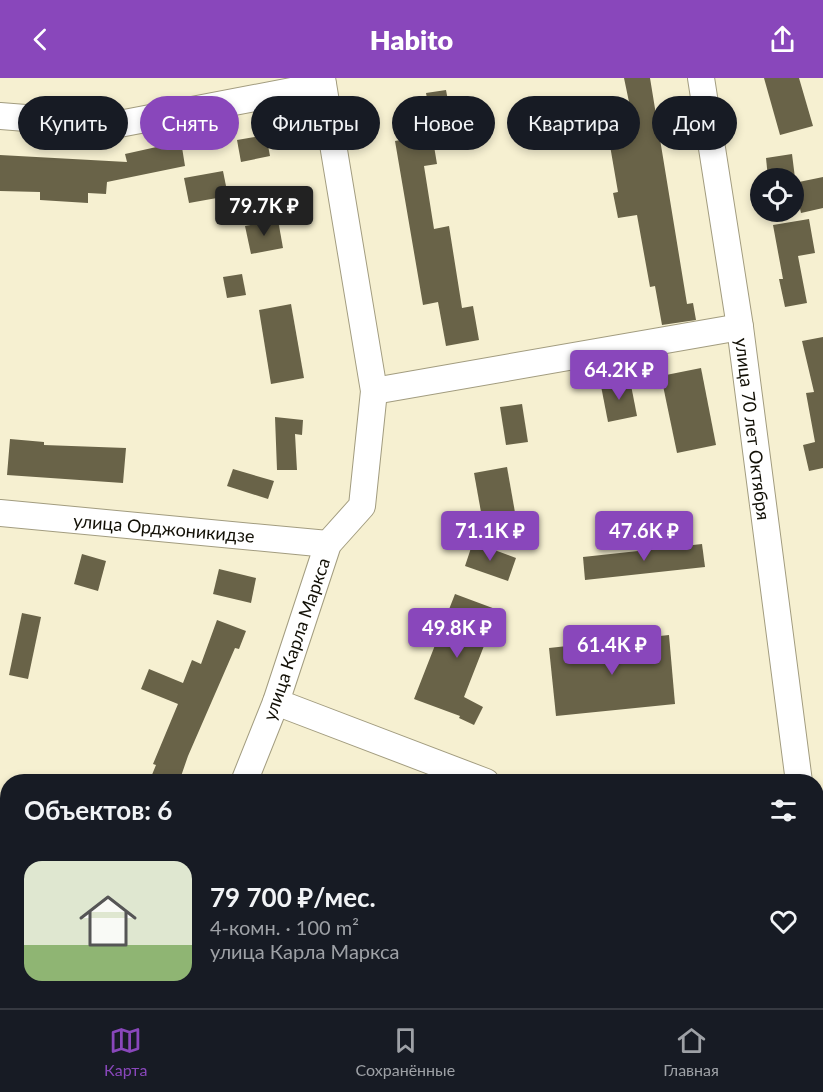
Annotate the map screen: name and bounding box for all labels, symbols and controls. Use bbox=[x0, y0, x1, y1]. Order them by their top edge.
icon: back bbox=[24, 23, 57, 56]
text: Habito bbox=[370, 23, 453, 56]
icon: share bbox=[766, 23, 799, 56]
chip: Купить bbox=[18, 96, 128, 150]
chip: Снять bbox=[140, 96, 239, 150]
chip: Фильтры bbox=[251, 96, 380, 150]
chip: Новое bbox=[392, 96, 495, 150]
chip: Квартира bbox=[507, 96, 640, 150]
chip: Дом bbox=[652, 96, 737, 150]
map controls bbox=[750, 168, 804, 222]
button: locate bbox=[750, 168, 804, 222]
pin: 79.7K ₽ bbox=[209, 186, 319, 237]
text: 79.7K ₽ bbox=[229, 193, 299, 217]
street label: улица 70 лет Октября bbox=[731, 337, 775, 521]
pin: 64.2K ₽ bbox=[564, 350, 674, 401]
text: 64.2K ₽ bbox=[584, 357, 654, 381]
street label: улица Орджоникидзе bbox=[72, 509, 256, 547]
pin: 71.1K ₽ bbox=[435, 511, 545, 562]
pin: 47.6K ₽ bbox=[589, 511, 699, 562]
text: 71.1K ₽ bbox=[455, 518, 525, 542]
text: 47.6K ₽ bbox=[609, 518, 679, 542]
street label: улица Карла Маркса bbox=[258, 555, 334, 723]
pin: 49.8K ₽ bbox=[402, 608, 512, 659]
text: 49.8K ₽ bbox=[422, 615, 492, 639]
pin: 61.4K ₽ bbox=[557, 625, 667, 676]
text: 61.4K ₽ bbox=[577, 632, 647, 656]
text: Объектов: 6 bbox=[24, 794, 172, 826]
icon: filters bbox=[767, 794, 800, 827]
text: 79 700 ₽/мес. bbox=[210, 881, 376, 913]
icon: home bbox=[72, 885, 144, 957]
icon: heart bbox=[767, 905, 800, 938]
text: 4-комн. · 100 m² bbox=[210, 915, 359, 939]
text: улица Карла Маркса bbox=[210, 939, 399, 963]
tab: Карта bbox=[104, 1024, 147, 1079]
tab: Сохранённые bbox=[356, 1024, 455, 1079]
tab: Главная bbox=[663, 1024, 719, 1079]

